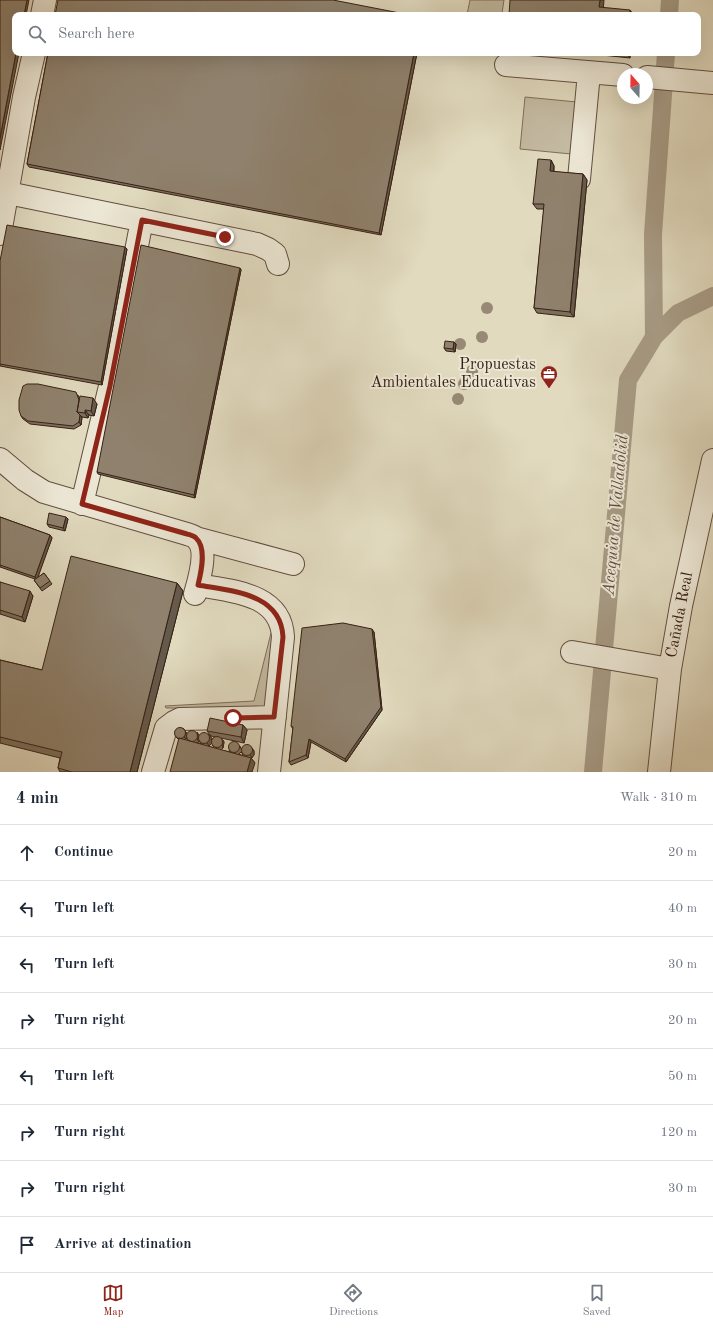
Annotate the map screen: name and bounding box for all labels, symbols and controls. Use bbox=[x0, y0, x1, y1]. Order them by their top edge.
search box bbox=[12, 12, 701, 56]
icon: search bbox=[26, 23, 48, 45]
text: Search here bbox=[58, 27, 135, 42]
north arrow bbox=[617, 68, 653, 104]
route end bbox=[216, 228, 234, 246]
place label: Propuestas Ambientales Educativas bbox=[370, 357, 536, 391]
office icon: Propuestas Ambientales Educativas bbox=[539, 364, 559, 389]
water label: Acequia de Valladolid bbox=[600, 433, 632, 597]
street label: Cañada Real bbox=[664, 571, 696, 659]
route start bbox=[224, 709, 242, 727]
text: 4 min bbox=[16, 790, 59, 807]
text: Walk · 310 m bbox=[620, 791, 697, 804]
icon: ahead bbox=[16, 842, 38, 864]
text: Continue bbox=[54, 845, 113, 860]
text: 20 m bbox=[668, 846, 697, 859]
icon: left bbox=[16, 898, 38, 920]
text: Turn left bbox=[54, 901, 114, 916]
text: 40 m bbox=[668, 902, 697, 915]
icon: left bbox=[16, 954, 38, 976]
text: Turn left bbox=[54, 957, 114, 972]
text: 30 m bbox=[668, 958, 697, 971]
icon: right bbox=[16, 1010, 38, 1032]
text: Turn right bbox=[54, 1013, 125, 1028]
text: 20 m bbox=[668, 1014, 697, 1027]
icon: left bbox=[16, 1066, 38, 1088]
text: Turn left bbox=[54, 1069, 114, 1084]
text: 50 m bbox=[668, 1070, 697, 1083]
icon: right bbox=[16, 1122, 38, 1144]
text: Turn right bbox=[54, 1125, 125, 1140]
text: 120 m bbox=[660, 1126, 697, 1139]
icon: right bbox=[16, 1178, 38, 1200]
text: Turn right bbox=[54, 1181, 125, 1196]
text: 30 m bbox=[668, 1182, 697, 1195]
icon: arrive bbox=[16, 1234, 38, 1256]
text: Arrive at destination bbox=[54, 1237, 192, 1252]
tab: Map bbox=[102, 1282, 124, 1320]
tab: Directions bbox=[329, 1282, 378, 1320]
tab: Saved bbox=[583, 1282, 611, 1320]

